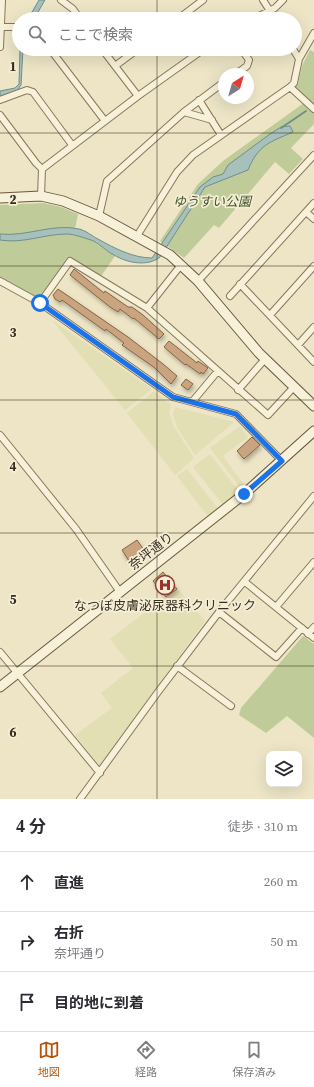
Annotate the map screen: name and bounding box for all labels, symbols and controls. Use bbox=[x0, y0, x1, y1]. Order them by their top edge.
search box bbox=[12, 12, 302, 56]
icon: search bbox=[26, 23, 48, 45]
text: ここで検索 bbox=[58, 24, 133, 45]
text: 1 bbox=[9, 58, 17, 75]
north arrow bbox=[218, 68, 254, 104]
text: 2 bbox=[9, 191, 17, 208]
park label: ゆうすい公園 bbox=[173, 193, 253, 210]
route start bbox=[31, 294, 49, 312]
text: 3 bbox=[9, 324, 17, 341]
text: 4 bbox=[9, 458, 17, 475]
route end bbox=[235, 485, 253, 503]
street label: 奈坪通り bbox=[125, 528, 177, 574]
hospital icon: なつぼ皮膚泌尿器科クリニック bbox=[154, 574, 176, 596]
text: 5 bbox=[9, 591, 17, 608]
place label: なつぼ皮膚泌尿器科クリニック bbox=[74, 597, 256, 614]
text: 6 bbox=[9, 724, 17, 741]
map controls bbox=[266, 751, 302, 787]
button: layers bbox=[266, 751, 302, 787]
text: 4 分 bbox=[16, 814, 46, 838]
text: 徒歩 · 310 m bbox=[228, 818, 298, 835]
icon: ahead bbox=[16, 871, 38, 893]
text: 直進 bbox=[54, 872, 84, 893]
text: 260 m bbox=[264, 873, 298, 890]
text: 右折 bbox=[54, 922, 84, 943]
icon: right bbox=[16, 931, 38, 953]
text: 50 m bbox=[270, 933, 298, 950]
text: 奈坪通り bbox=[54, 945, 106, 962]
icon: arrive bbox=[16, 991, 38, 1013]
text: 目的地に到着 bbox=[54, 992, 144, 1013]
tab: 地図 bbox=[38, 1039, 60, 1080]
tab: 経路 bbox=[135, 1039, 157, 1080]
tab: 保存済み bbox=[232, 1039, 276, 1080]

